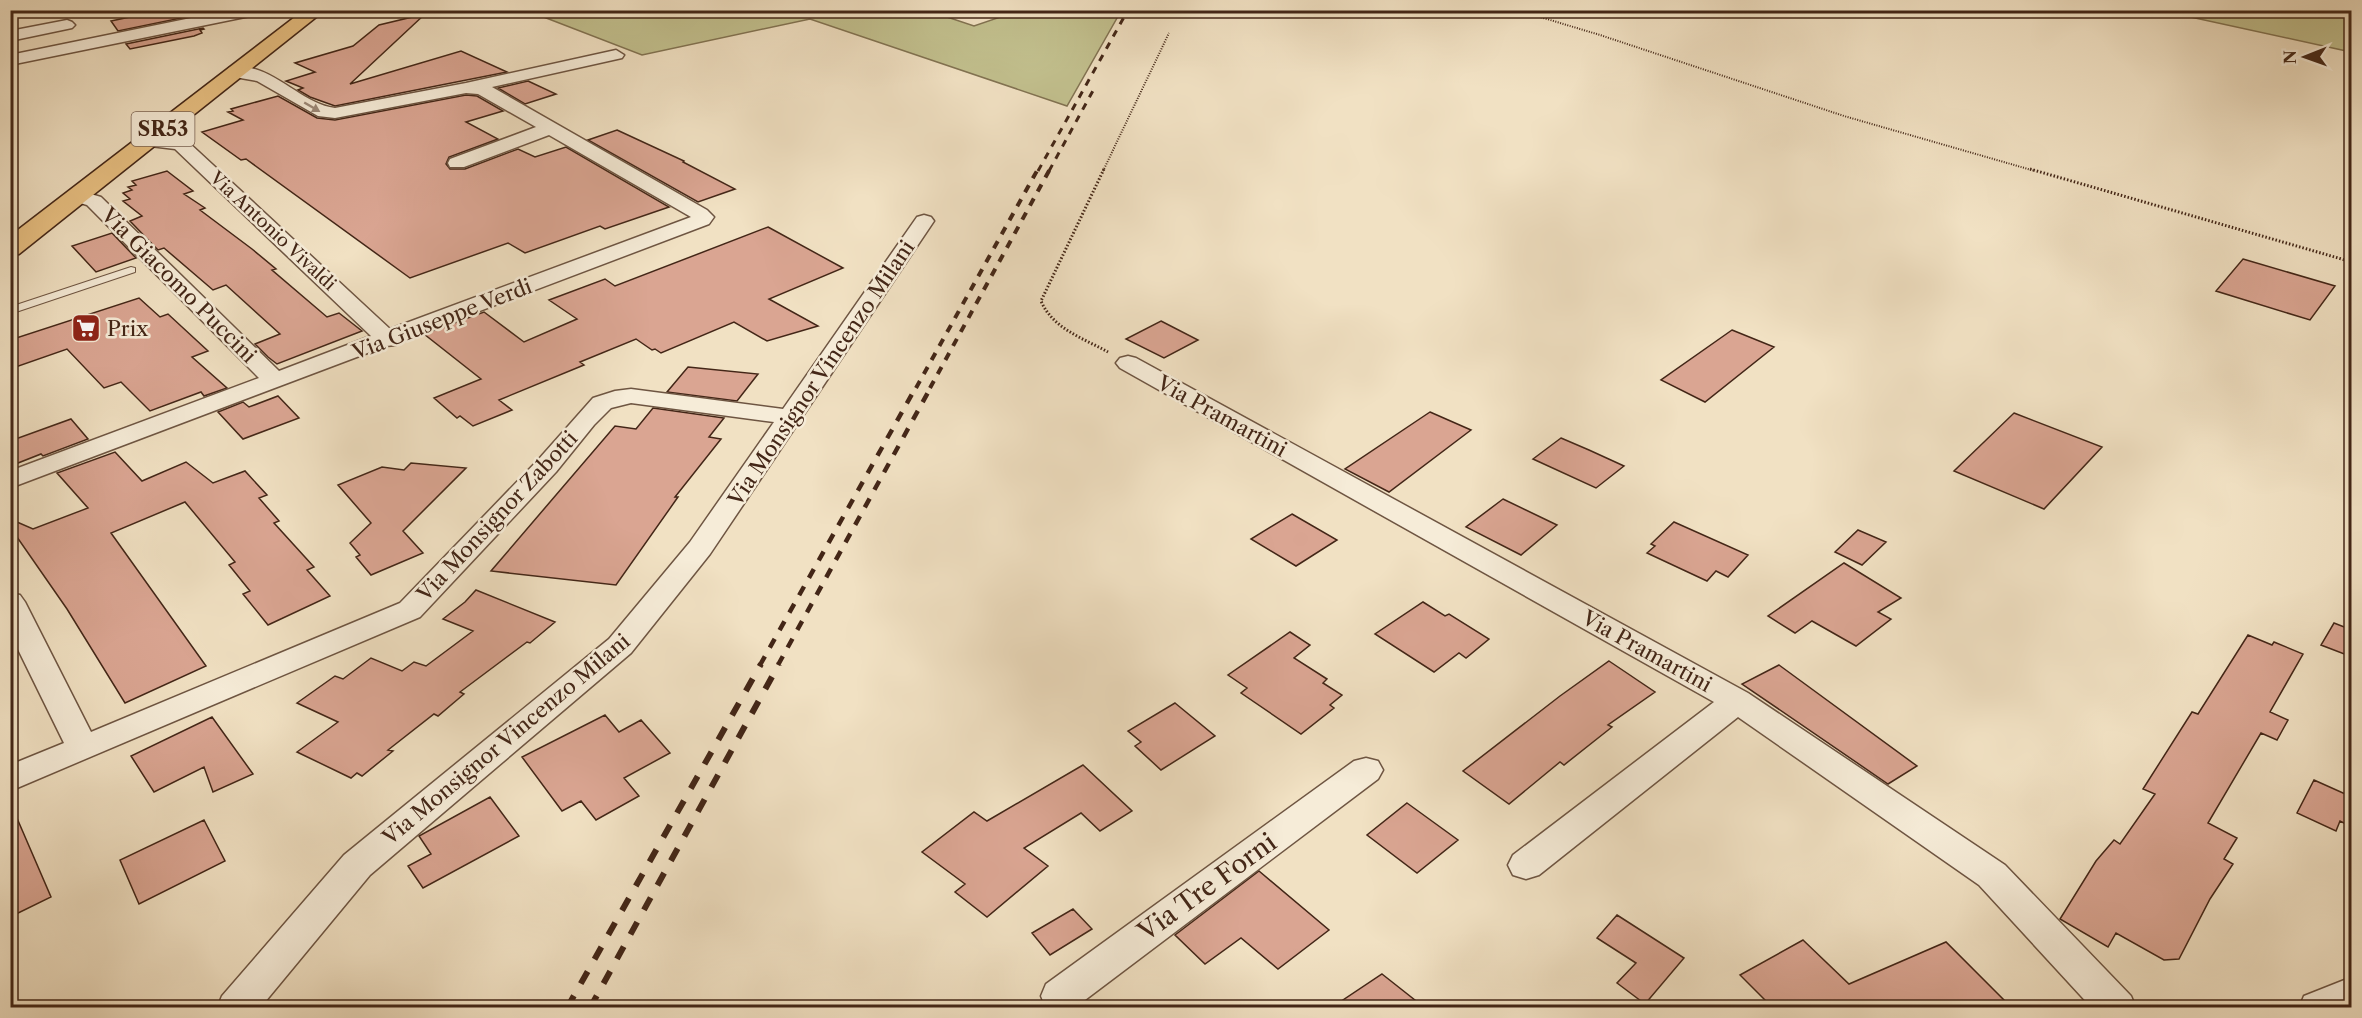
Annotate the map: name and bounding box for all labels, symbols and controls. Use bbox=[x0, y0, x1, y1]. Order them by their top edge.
north arrow bbox=[2275, 27, 2335, 87]
text: N bbox=[2280, 50, 2300, 64]
one-way arrow bbox=[303, 102, 320, 112]
road number: SR53 bbox=[132, 112, 195, 146]
street label: Via Antonio Vivaldi bbox=[205, 166, 341, 295]
street label: Via Giacomo Puccini bbox=[96, 202, 262, 368]
street label: Via Monsignor Vincenzo Milani bbox=[722, 235, 919, 511]
street label: Via Giuseppe Verdi bbox=[348, 273, 535, 365]
supermarket icon: Prix bbox=[70, 312, 102, 344]
place label: Prix bbox=[107, 316, 149, 341]
street label: Via Pramartini bbox=[1152, 370, 1291, 462]
street label: Via Monsignor Zabotti bbox=[411, 426, 582, 607]
street label: Via Pramartini bbox=[1577, 605, 1716, 697]
street label: Via Monsignor Vincenzo Milani bbox=[377, 628, 635, 850]
street label: Via Tre Forni bbox=[1131, 826, 1282, 948]

